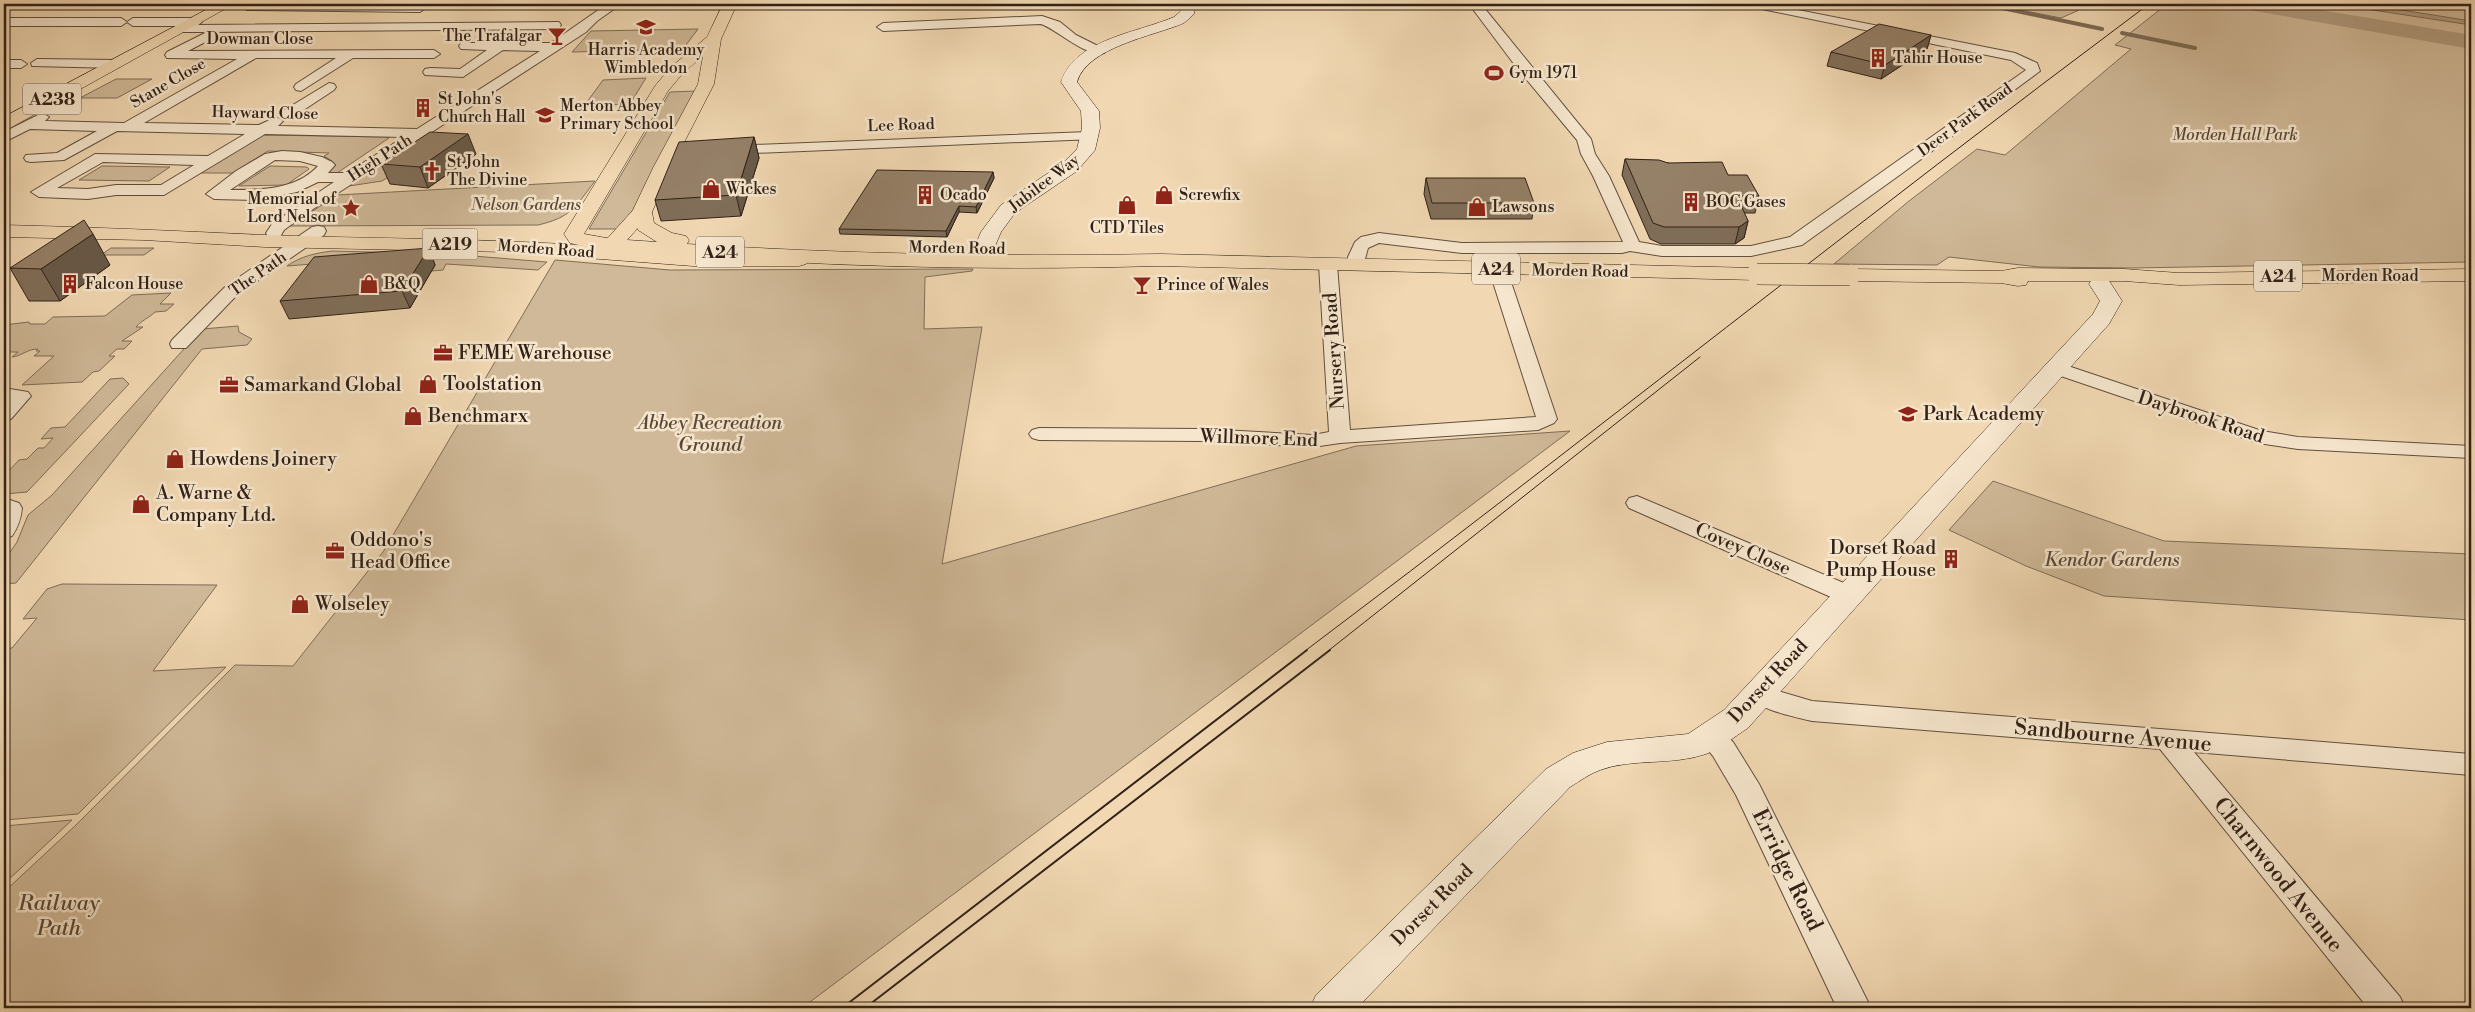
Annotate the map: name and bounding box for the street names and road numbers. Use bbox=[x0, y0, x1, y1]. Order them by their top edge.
street label: Dowman Close bbox=[207, 29, 313, 49]
street label: Stane Close bbox=[127, 53, 209, 113]
street label: Deer Park Road bbox=[1914, 79, 2016, 161]
road number: A238 bbox=[23, 84, 81, 115]
street label: Hayward Close bbox=[211, 102, 319, 124]
street label: Lee Road bbox=[867, 114, 935, 136]
street label: High Path bbox=[344, 130, 416, 186]
street label: Jubilee Way bbox=[1004, 150, 1084, 217]
road number: A219 bbox=[422, 228, 478, 260]
street label: Morden Road bbox=[497, 236, 595, 262]
road number: A24 bbox=[696, 236, 744, 268]
street label: Morden Road bbox=[908, 237, 1006, 259]
street label: The Path bbox=[225, 247, 291, 301]
road number: A24 bbox=[1472, 253, 1520, 284]
street label: Morden Road bbox=[1531, 260, 1629, 282]
road number: A24 bbox=[2254, 260, 2302, 292]
street label: Morden Road bbox=[2321, 266, 2419, 286]
street label: Nursery Road bbox=[1318, 292, 1350, 410]
street label: Daybrook Road bbox=[2135, 385, 2267, 449]
street label: Willmore End bbox=[1199, 424, 1319, 452]
street label: Covey Close bbox=[1691, 517, 1795, 581]
street label: Dorset Road bbox=[1723, 634, 1813, 728]
street label: Sandbourne Avenue bbox=[2013, 714, 2213, 758]
street label: Charnwood Avenue bbox=[2207, 792, 2349, 958]
street label: Erridge Road bbox=[1746, 804, 1828, 936]
street label: Dorset Road bbox=[1386, 859, 1478, 951]

